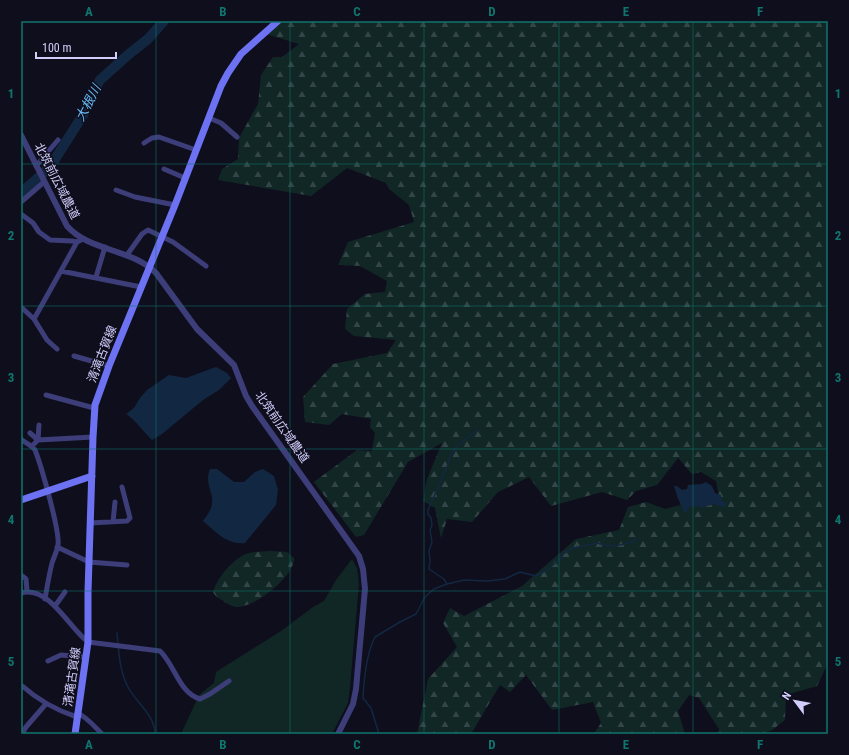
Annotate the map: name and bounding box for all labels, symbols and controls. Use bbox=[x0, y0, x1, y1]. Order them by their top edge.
text: A bbox=[85, 4, 93, 19]
text: B bbox=[219, 4, 227, 19]
text: C bbox=[353, 4, 361, 19]
text: D bbox=[488, 4, 496, 19]
text: E bbox=[623, 4, 630, 19]
text: F bbox=[757, 4, 763, 19]
scale bar bbox=[36, 34, 116, 60]
text: 100 m bbox=[42, 41, 72, 55]
water label: 大根川 bbox=[72, 81, 105, 124]
text: 1 bbox=[8, 86, 14, 101]
text: 1 bbox=[835, 86, 841, 101]
street label: 北筑前広域農道 bbox=[32, 140, 82, 222]
text: 2 bbox=[8, 228, 15, 243]
text: 2 bbox=[835, 228, 842, 243]
street label: 清滝古賀線 bbox=[85, 323, 119, 385]
text: 3 bbox=[8, 370, 14, 385]
text: 3 bbox=[835, 370, 841, 385]
street label: 北筑前広域農道 bbox=[252, 389, 312, 465]
text: 4 bbox=[8, 512, 15, 527]
text: 4 bbox=[835, 512, 842, 527]
street label: 清滝古賀線 bbox=[61, 646, 83, 708]
text: 5 bbox=[8, 654, 15, 669]
text: 5 bbox=[835, 654, 842, 669]
north arrow bbox=[775, 681, 815, 721]
text: N bbox=[780, 689, 794, 702]
text: A bbox=[85, 737, 93, 752]
text: B bbox=[219, 737, 227, 752]
text: C bbox=[353, 737, 361, 752]
text: D bbox=[488, 737, 496, 752]
text: E bbox=[623, 737, 630, 752]
text: F bbox=[757, 737, 763, 752]

